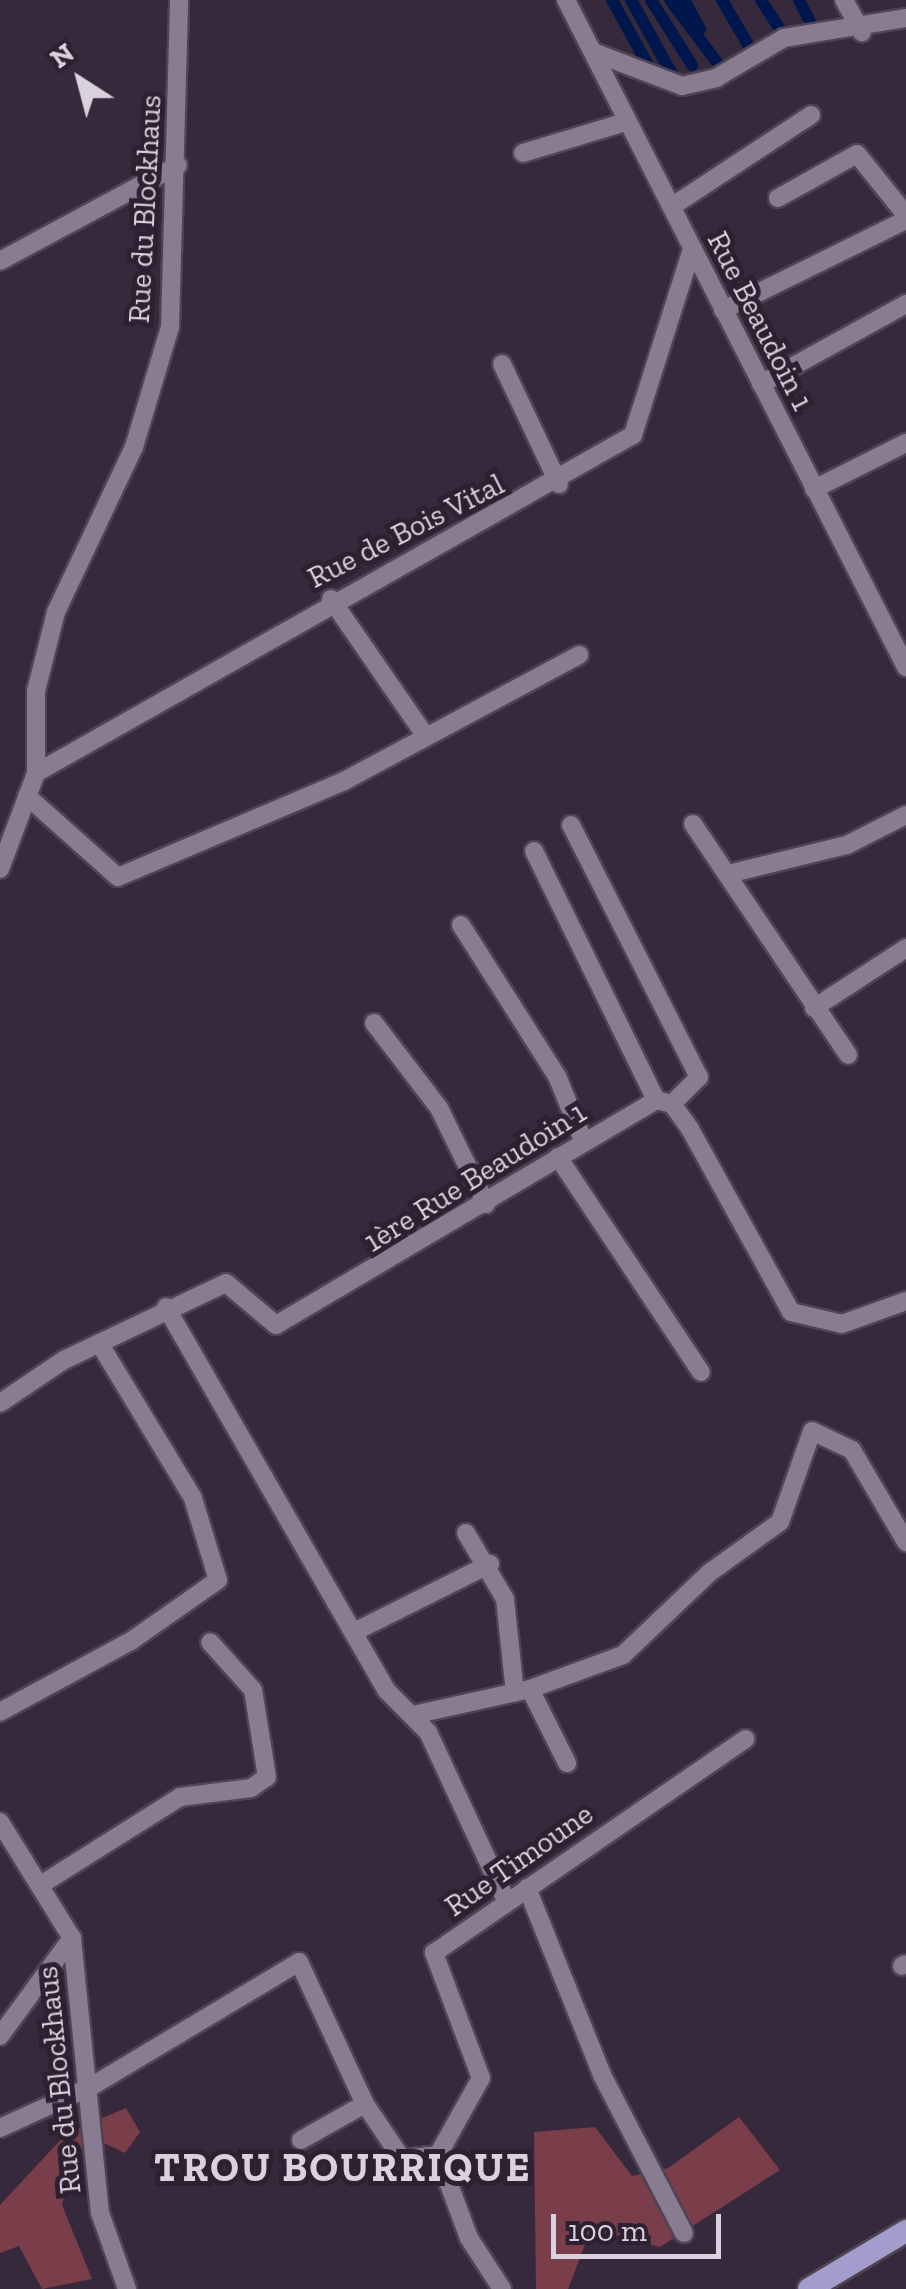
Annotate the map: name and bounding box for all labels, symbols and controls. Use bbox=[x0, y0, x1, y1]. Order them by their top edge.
north arrow bbox=[30, 30, 130, 130]
text: N bbox=[44, 36, 80, 75]
street label: Rue du Blockhaus bbox=[121, 94, 169, 324]
street label: Rue Beaudoin 1 bbox=[700, 226, 820, 416]
street label: Rue de Bois Vital bbox=[301, 466, 511, 596]
street label: 1ère Rue Beaudoin 1 bbox=[357, 1094, 593, 1260]
street label: Rue Timoune bbox=[438, 1796, 600, 1924]
street label: Rue du Blockhaus bbox=[29, 1965, 89, 2195]
district label: TROU BOURRIQUE bbox=[154, 2143, 532, 2191]
scale bar bbox=[556, 2194, 726, 2256]
text: 100 m bbox=[568, 2213, 647, 2249]

